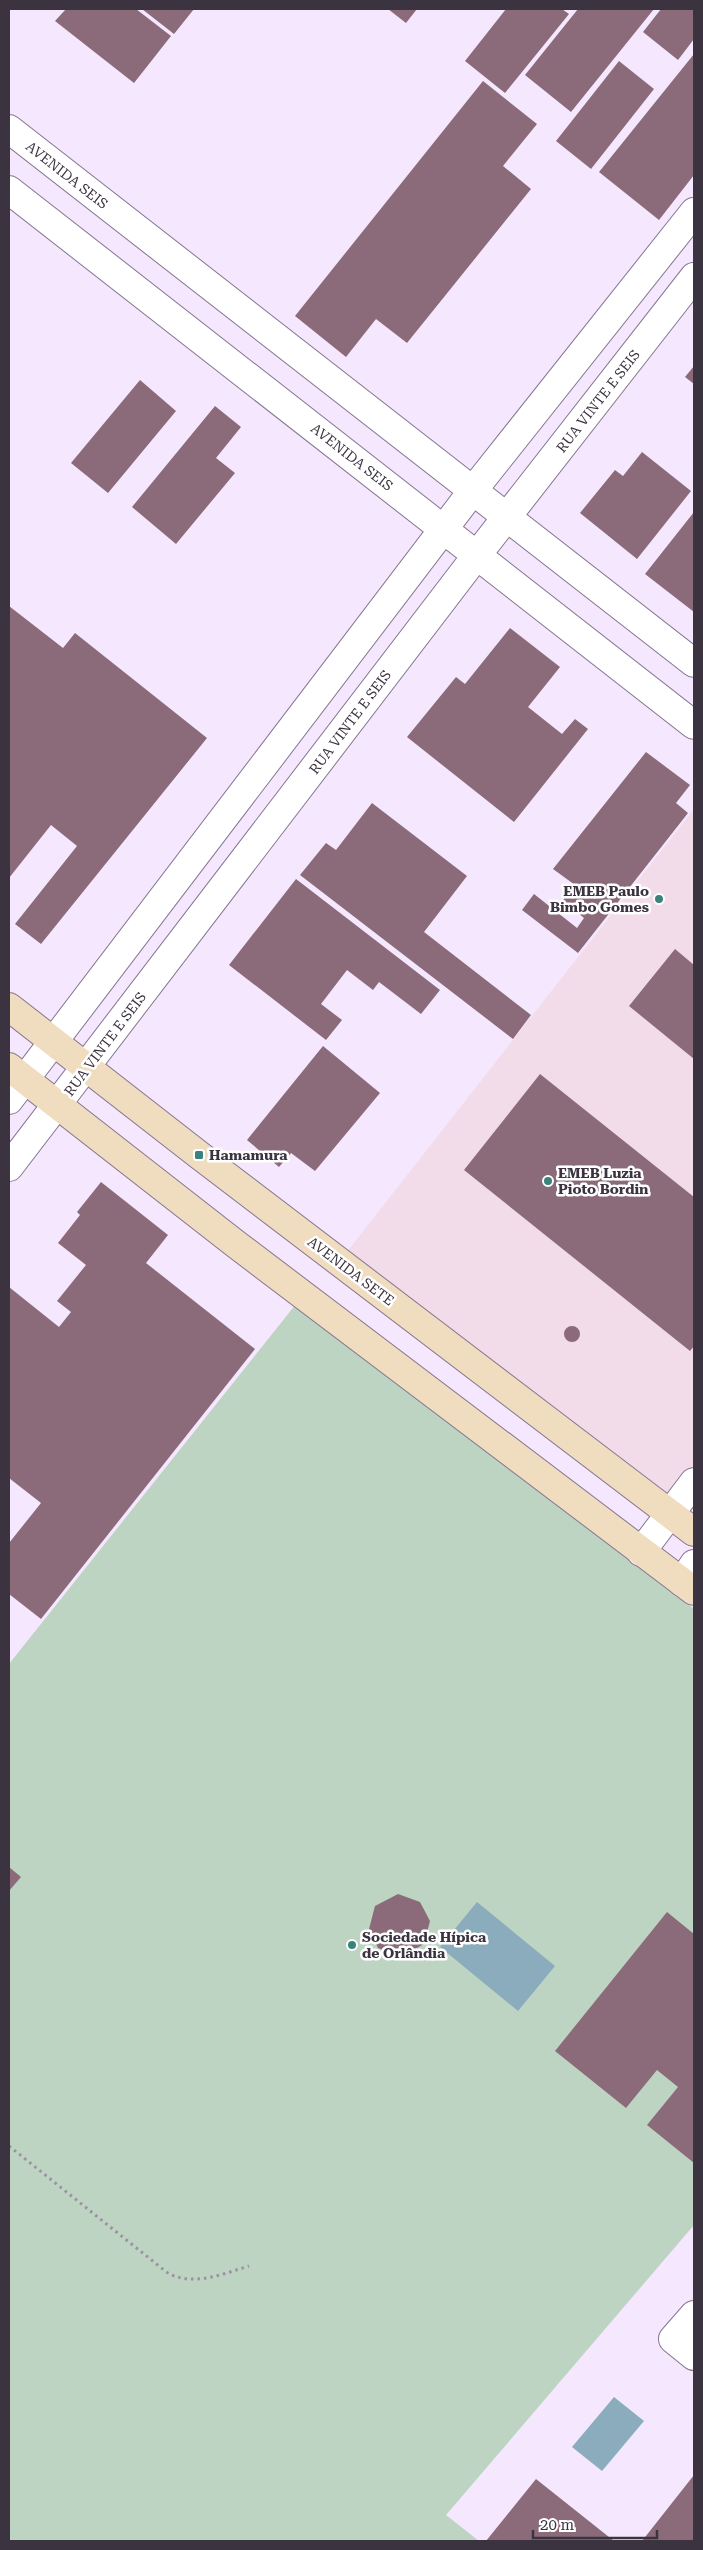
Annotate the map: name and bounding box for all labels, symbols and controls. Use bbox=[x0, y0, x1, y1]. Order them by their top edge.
street label: AVENIDA SEIS bbox=[23, 138, 111, 212]
street label: RUA VINTE E SEIS bbox=[553, 346, 643, 456]
street label: AVENIDA SEIS bbox=[308, 420, 396, 494]
street label: RUA VINTE E SEIS bbox=[306, 667, 394, 777]
place label: EMEB Paulo Bimbo Gomes bbox=[550, 883, 649, 915]
marker: EMEB Paulo Bimbo Gomes bbox=[653, 893, 665, 905]
street label: RUA VINTE E SEIS bbox=[61, 989, 149, 1099]
place label: Hamamura bbox=[209, 1147, 288, 1163]
marker: Hamamura bbox=[193, 1149, 205, 1161]
place label: EMEB Luzia Pioto Bordin bbox=[558, 1165, 649, 1197]
marker: EMEB Luzia Pioto Bordin bbox=[542, 1175, 554, 1187]
street label: AVENIDA SETE bbox=[305, 1233, 397, 1309]
place label: Sociedade Hípica de Orlândia bbox=[362, 1929, 487, 1961]
marker: Sociedade Hípica de Orlândia bbox=[346, 1939, 358, 1951]
scale bar bbox=[533, 2508, 657, 2540]
text: 20 m bbox=[540, 2516, 575, 2534]

